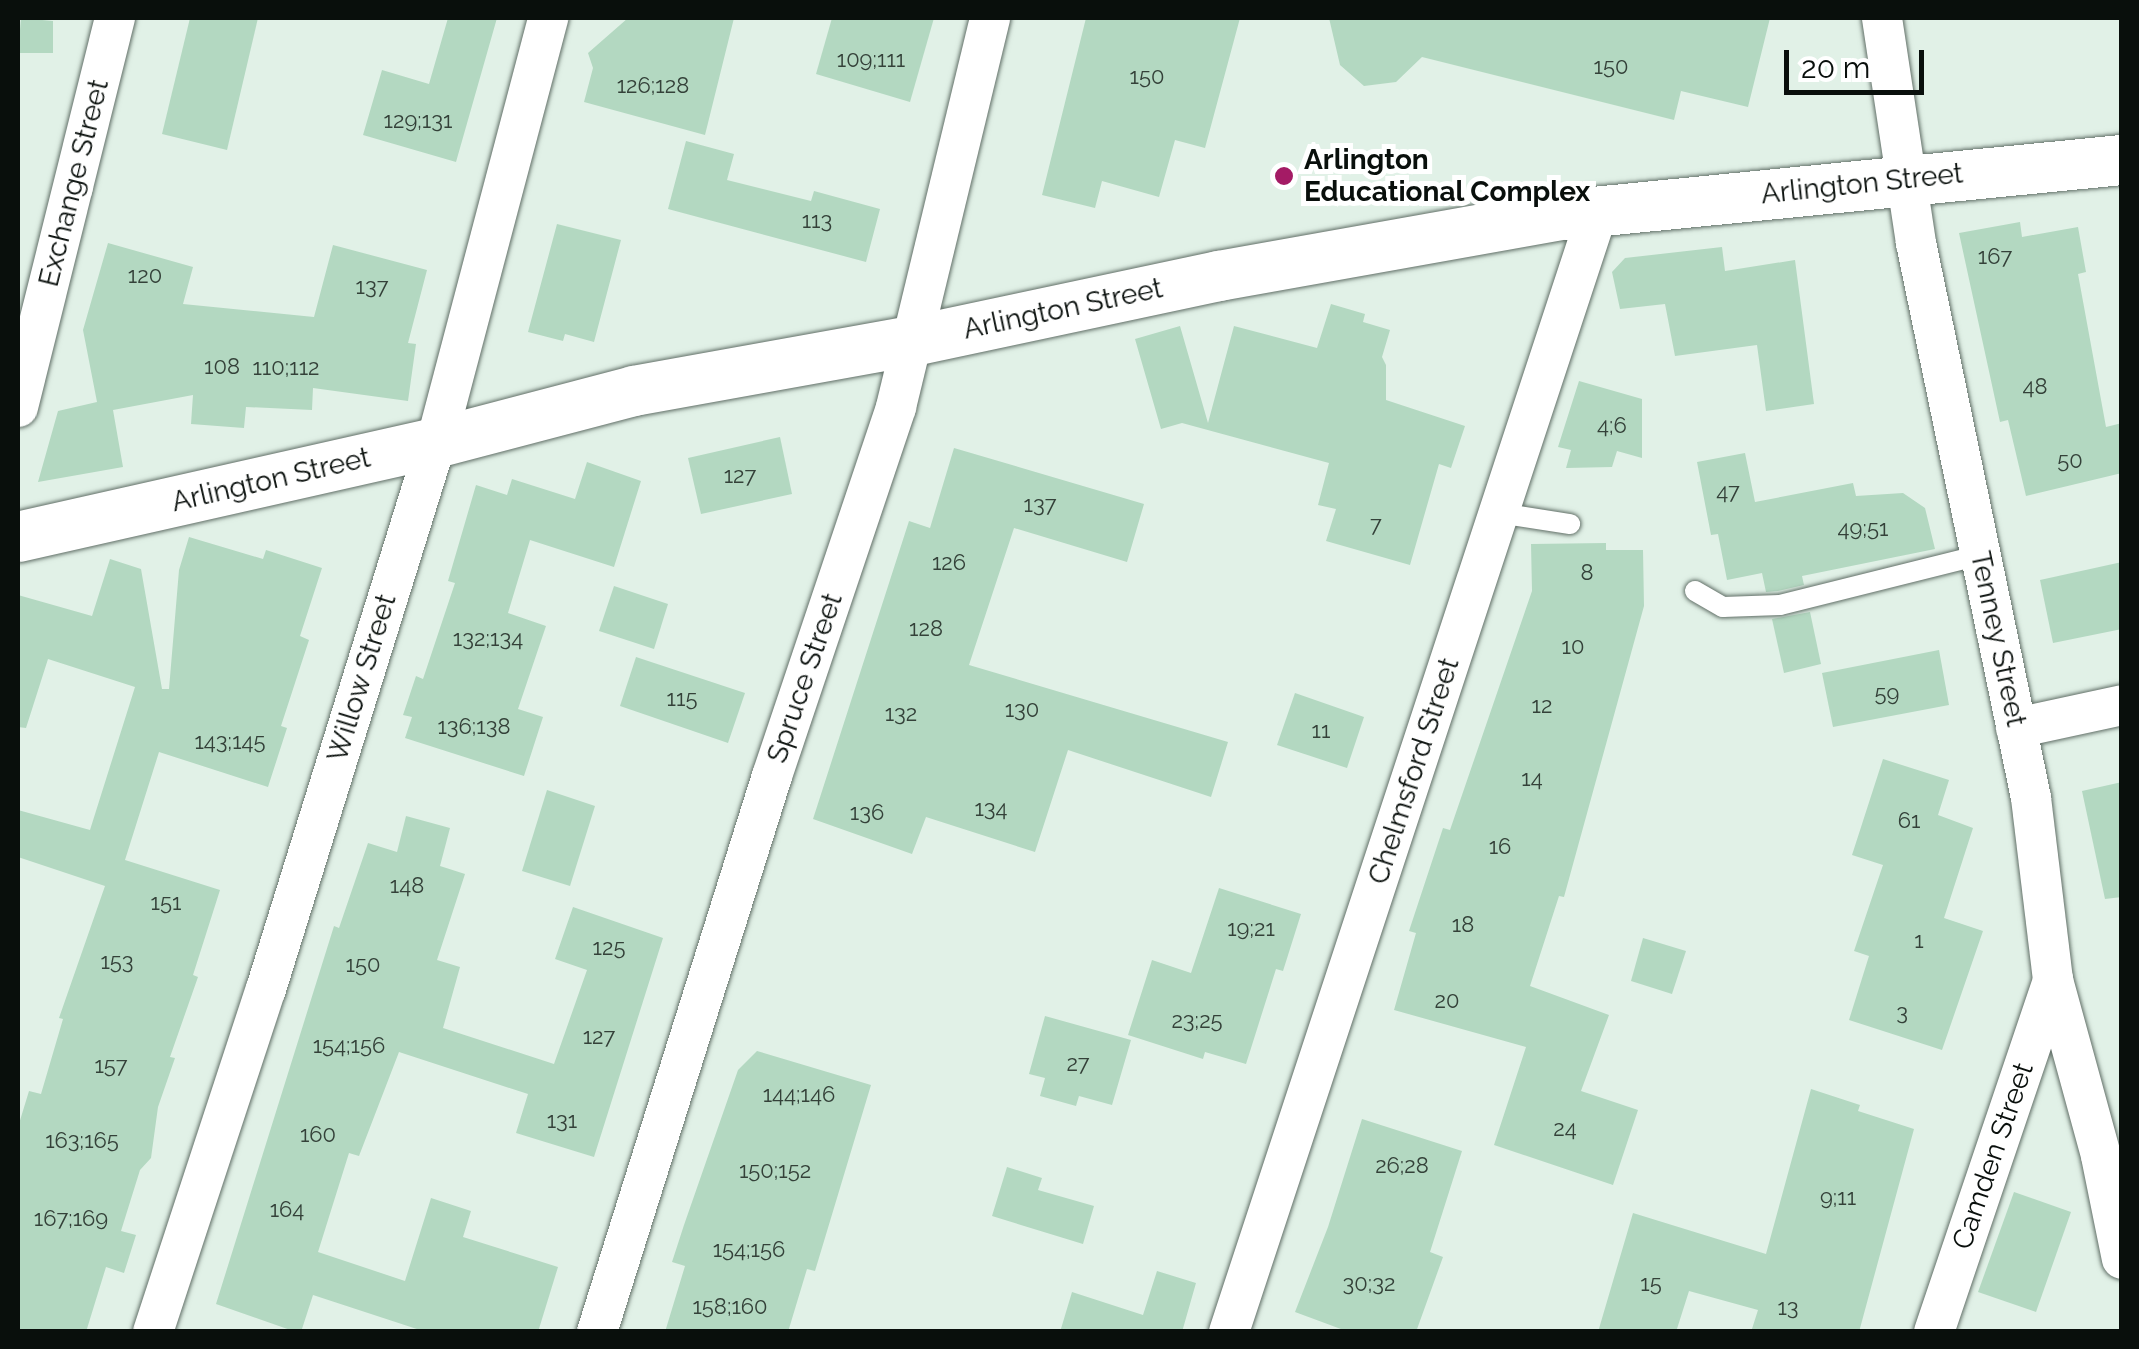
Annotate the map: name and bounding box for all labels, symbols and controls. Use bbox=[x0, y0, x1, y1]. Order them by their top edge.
scale bar bbox=[1789, 30, 1929, 92]
house number: 109;111 bbox=[837, 47, 905, 73]
text: 20 m bbox=[1801, 50, 1870, 85]
house number: 150 bbox=[1594, 54, 1628, 80]
house number: 150 bbox=[1130, 64, 1164, 90]
house number: 126;128 bbox=[617, 73, 689, 99]
street label: Exchange Street bbox=[32, 76, 116, 290]
house number: 129;131 bbox=[384, 108, 452, 134]
place label: Arlington Educational Complex bbox=[1304, 143, 1591, 209]
street label: Arlington Street bbox=[1759, 157, 1965, 211]
marker: Arlington Educational Complex bbox=[1273, 165, 1295, 187]
house number: 113 bbox=[802, 208, 832, 234]
house number: 167 bbox=[1978, 244, 2012, 270]
house number: 120 bbox=[128, 263, 162, 289]
street label: Arlington Street bbox=[960, 271, 1166, 347]
house number: 137 bbox=[356, 274, 388, 300]
house number: 108 bbox=[204, 354, 240, 380]
house number: 110;112 bbox=[252, 355, 320, 381]
house number: 48 bbox=[2022, 374, 2048, 400]
house number: 4;6 bbox=[1597, 413, 1627, 439]
street label: Arlington Street bbox=[168, 441, 374, 519]
house number: 50 bbox=[2057, 448, 2083, 474]
house number: 127 bbox=[724, 463, 756, 489]
house number: 47 bbox=[1716, 479, 1740, 505]
house number: 137 bbox=[1024, 492, 1056, 518]
house number: 7 bbox=[1370, 512, 1382, 538]
house number: 49;51 bbox=[1838, 516, 1888, 542]
street label: Tenney Street bbox=[1963, 548, 2033, 730]
house number: 126 bbox=[932, 550, 966, 576]
house number: 8 bbox=[1580, 560, 1594, 586]
street label: Spruce Street bbox=[760, 589, 850, 767]
street label: Willow Street bbox=[320, 590, 404, 766]
house number: 128 bbox=[909, 616, 943, 642]
house number: 132;134 bbox=[453, 626, 523, 652]
house number: 10 bbox=[1562, 634, 1584, 660]
street label: Chelmsford Street bbox=[1362, 654, 1466, 888]
house number: 59 bbox=[1875, 681, 1899, 707]
house number: 115 bbox=[667, 686, 697, 712]
house number: 12 bbox=[1532, 693, 1552, 719]
house number: 130 bbox=[1005, 697, 1039, 723]
house number: 132 bbox=[885, 701, 917, 727]
house number: 136;138 bbox=[437, 714, 511, 740]
house number: 11 bbox=[1312, 718, 1330, 744]
house number: 143;145 bbox=[194, 729, 266, 755]
house number: 14 bbox=[1521, 766, 1543, 792]
house number: 134 bbox=[974, 796, 1008, 822]
house number: 136 bbox=[850, 800, 884, 826]
house number: 61 bbox=[1898, 808, 1920, 834]
house number: 16 bbox=[1489, 834, 1511, 860]
house number: 148 bbox=[390, 873, 424, 899]
house number: 151 bbox=[151, 890, 181, 916]
house number: 18 bbox=[1452, 912, 1474, 938]
house number: 19;21 bbox=[1227, 916, 1275, 942]
house number: 1 bbox=[1914, 928, 1924, 954]
house number: 125 bbox=[593, 935, 625, 961]
house number: 153 bbox=[100, 949, 134, 975]
house number: 150 bbox=[346, 952, 380, 978]
house number: 20 bbox=[1435, 988, 1459, 1014]
house number: 3 bbox=[1896, 1000, 1908, 1026]
house number: 23;25 bbox=[1171, 1008, 1223, 1034]
house number: 127 bbox=[583, 1024, 615, 1050]
house number: 154;156 bbox=[313, 1033, 385, 1059]
house number: 27 bbox=[1066, 1051, 1090, 1077]
house number: 157 bbox=[94, 1053, 128, 1079]
street label: Camden Street bbox=[1945, 1058, 2041, 1254]
house number: 144;146 bbox=[763, 1082, 835, 1108]
house number: 131 bbox=[547, 1108, 577, 1134]
house number: 24 bbox=[1553, 1116, 1577, 1142]
house number: 160 bbox=[300, 1122, 336, 1148]
house number: 163;165 bbox=[45, 1128, 119, 1154]
house number: 26;28 bbox=[1375, 1153, 1429, 1179]
house number: 150;152 bbox=[739, 1158, 811, 1184]
house number: 9;11 bbox=[1820, 1185, 1856, 1211]
house number: 164 bbox=[270, 1197, 304, 1223]
house number: 167;169 bbox=[34, 1206, 108, 1232]
house number: 154;156 bbox=[713, 1237, 785, 1263]
house number: 30;32 bbox=[1343, 1271, 1395, 1297]
house number: 15 bbox=[1640, 1271, 1662, 1297]
house number: 158;160 bbox=[692, 1294, 768, 1320]
house number: 13 bbox=[1777, 1295, 1799, 1321]

